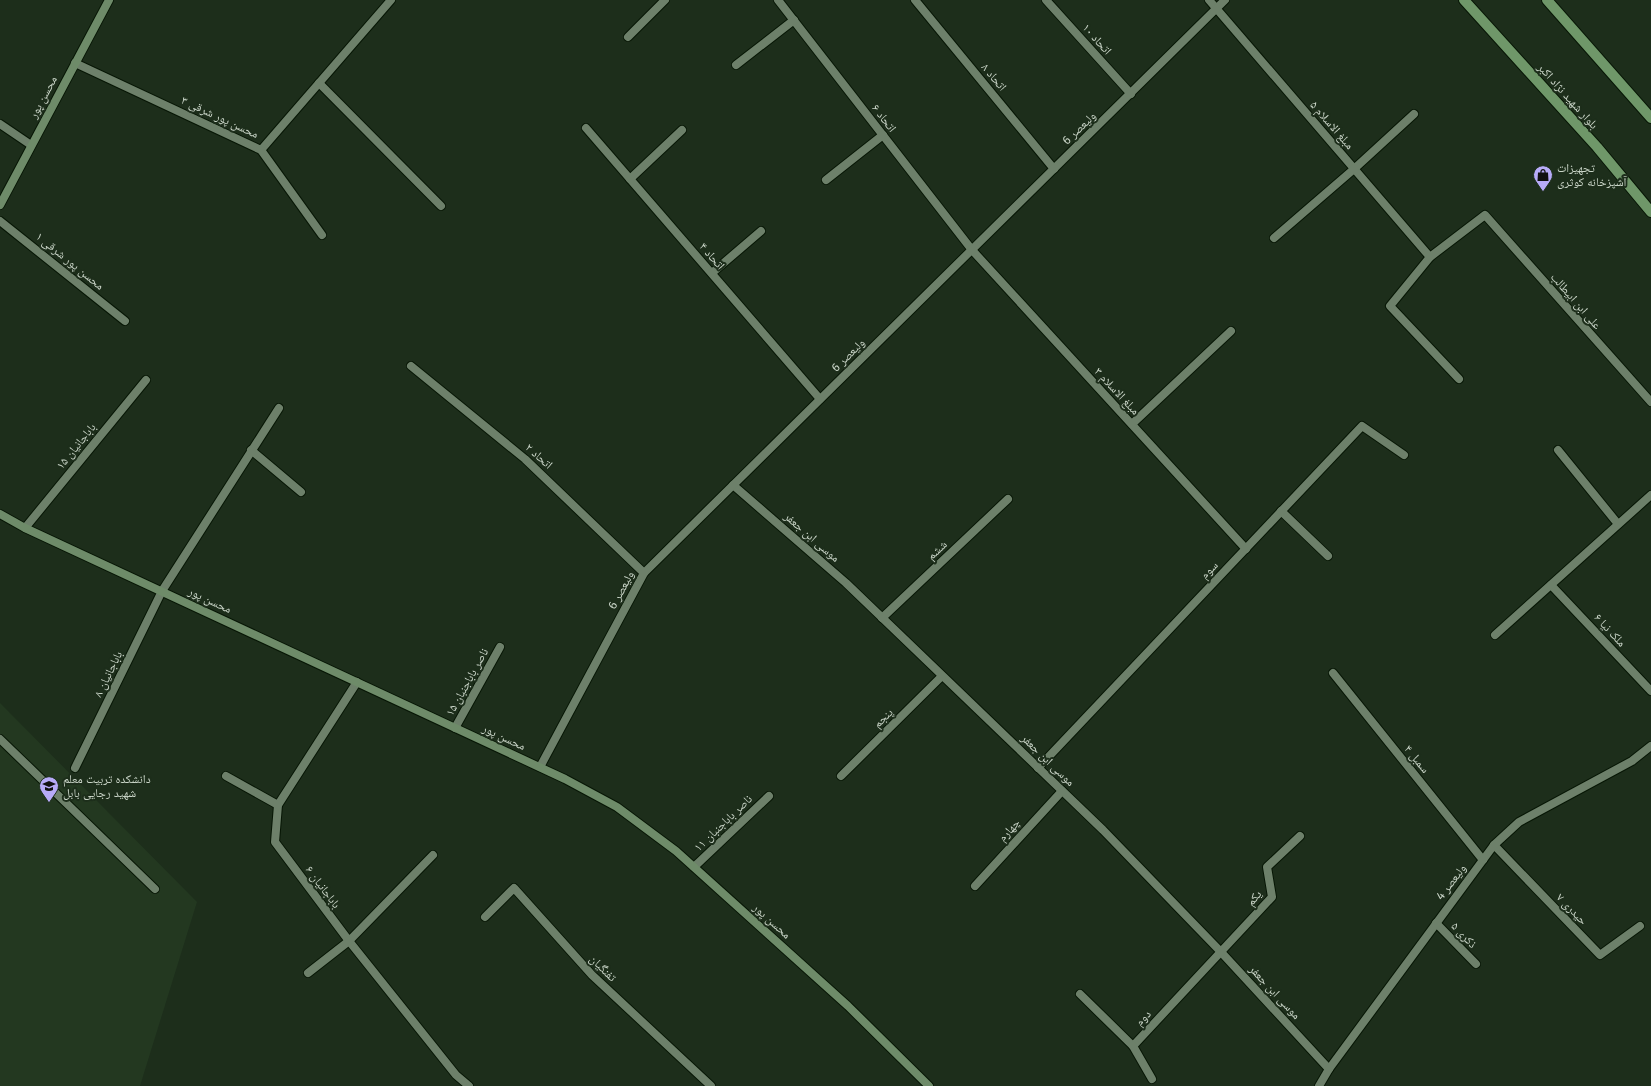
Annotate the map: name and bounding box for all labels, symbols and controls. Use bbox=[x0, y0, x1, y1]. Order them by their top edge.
street label: اتحاد ۱۰ bbox=[1079, 21, 1115, 58]
street label: اتحاد ۸ bbox=[978, 60, 1010, 94]
street label: بلوار شهید نژاد اکبر bbox=[1534, 60, 1601, 132]
street label: محسن پور bbox=[26, 73, 60, 122]
street label: محسن پور شرقی ۳ bbox=[179, 93, 261, 141]
street label: مبلغ الاسلام ۵ bbox=[1306, 98, 1357, 153]
street label: اتحاد ۶ bbox=[869, 101, 899, 135]
street label: ولیعصر 6 bbox=[1059, 109, 1099, 147]
place label: تجهیزات آشپزخانه کوثری bbox=[1557, 161, 1627, 189]
shop icon: تجهیزات آشپزخانه کوثری bbox=[1532, 164, 1554, 192]
street label: محسن پور شرقی ۱ bbox=[33, 229, 107, 293]
street label: اتحاد ۴ bbox=[696, 240, 728, 273]
street label: علی ابن ابیطالب bbox=[1547, 270, 1604, 332]
street label: ولیعصر 6 bbox=[828, 335, 868, 375]
street label: مبلغ الاسلام ۳ bbox=[1091, 364, 1142, 418]
street label: باباجانیان ۱۵ bbox=[53, 420, 99, 472]
street label: اتحاد ۲ bbox=[523, 440, 556, 472]
street label: موسی ابن جعفر bbox=[780, 508, 843, 565]
street label: ششم bbox=[924, 537, 951, 563]
street label: سوم bbox=[1197, 558, 1222, 583]
street label: ولیعصر 6 bbox=[605, 569, 637, 612]
street label: محسن پور bbox=[185, 584, 234, 616]
street label: ملک نیا ۶ bbox=[1591, 611, 1629, 650]
street label: ناصر باباجنبان ۱۵ bbox=[443, 646, 492, 718]
street label: باباجانیان ۸ bbox=[91, 649, 125, 700]
street label: پنجم bbox=[870, 705, 897, 731]
street label: محسن پور bbox=[479, 721, 528, 753]
street label: موسی ابن جعفر bbox=[1017, 730, 1078, 789]
street label: سمبل ۴ bbox=[1401, 742, 1433, 776]
place label: دانشکده تربیت معلم شهید رجایی بابل bbox=[63, 772, 151, 800]
school or university icon: دانشکده تربیت معلم شهید رجایی بابل bbox=[38, 775, 60, 803]
street label: ناصر باباجنبان ۱۱ bbox=[691, 792, 755, 854]
street label: چهارم bbox=[995, 815, 1024, 845]
street label: ولیعصر 4 bbox=[1433, 861, 1469, 903]
street label: باباجانیان ۶ bbox=[302, 863, 344, 911]
street label: یکم bbox=[1244, 887, 1265, 909]
street label: حیدری ۷ bbox=[1554, 890, 1591, 928]
street label: محسن پور bbox=[749, 900, 794, 942]
street label: ذکری ۵ bbox=[1448, 919, 1480, 951]
street label: تفنگیان bbox=[587, 952, 620, 985]
street label: موسی ابن جعفر bbox=[1245, 961, 1304, 1022]
street label: دوم bbox=[1132, 1007, 1154, 1029]

